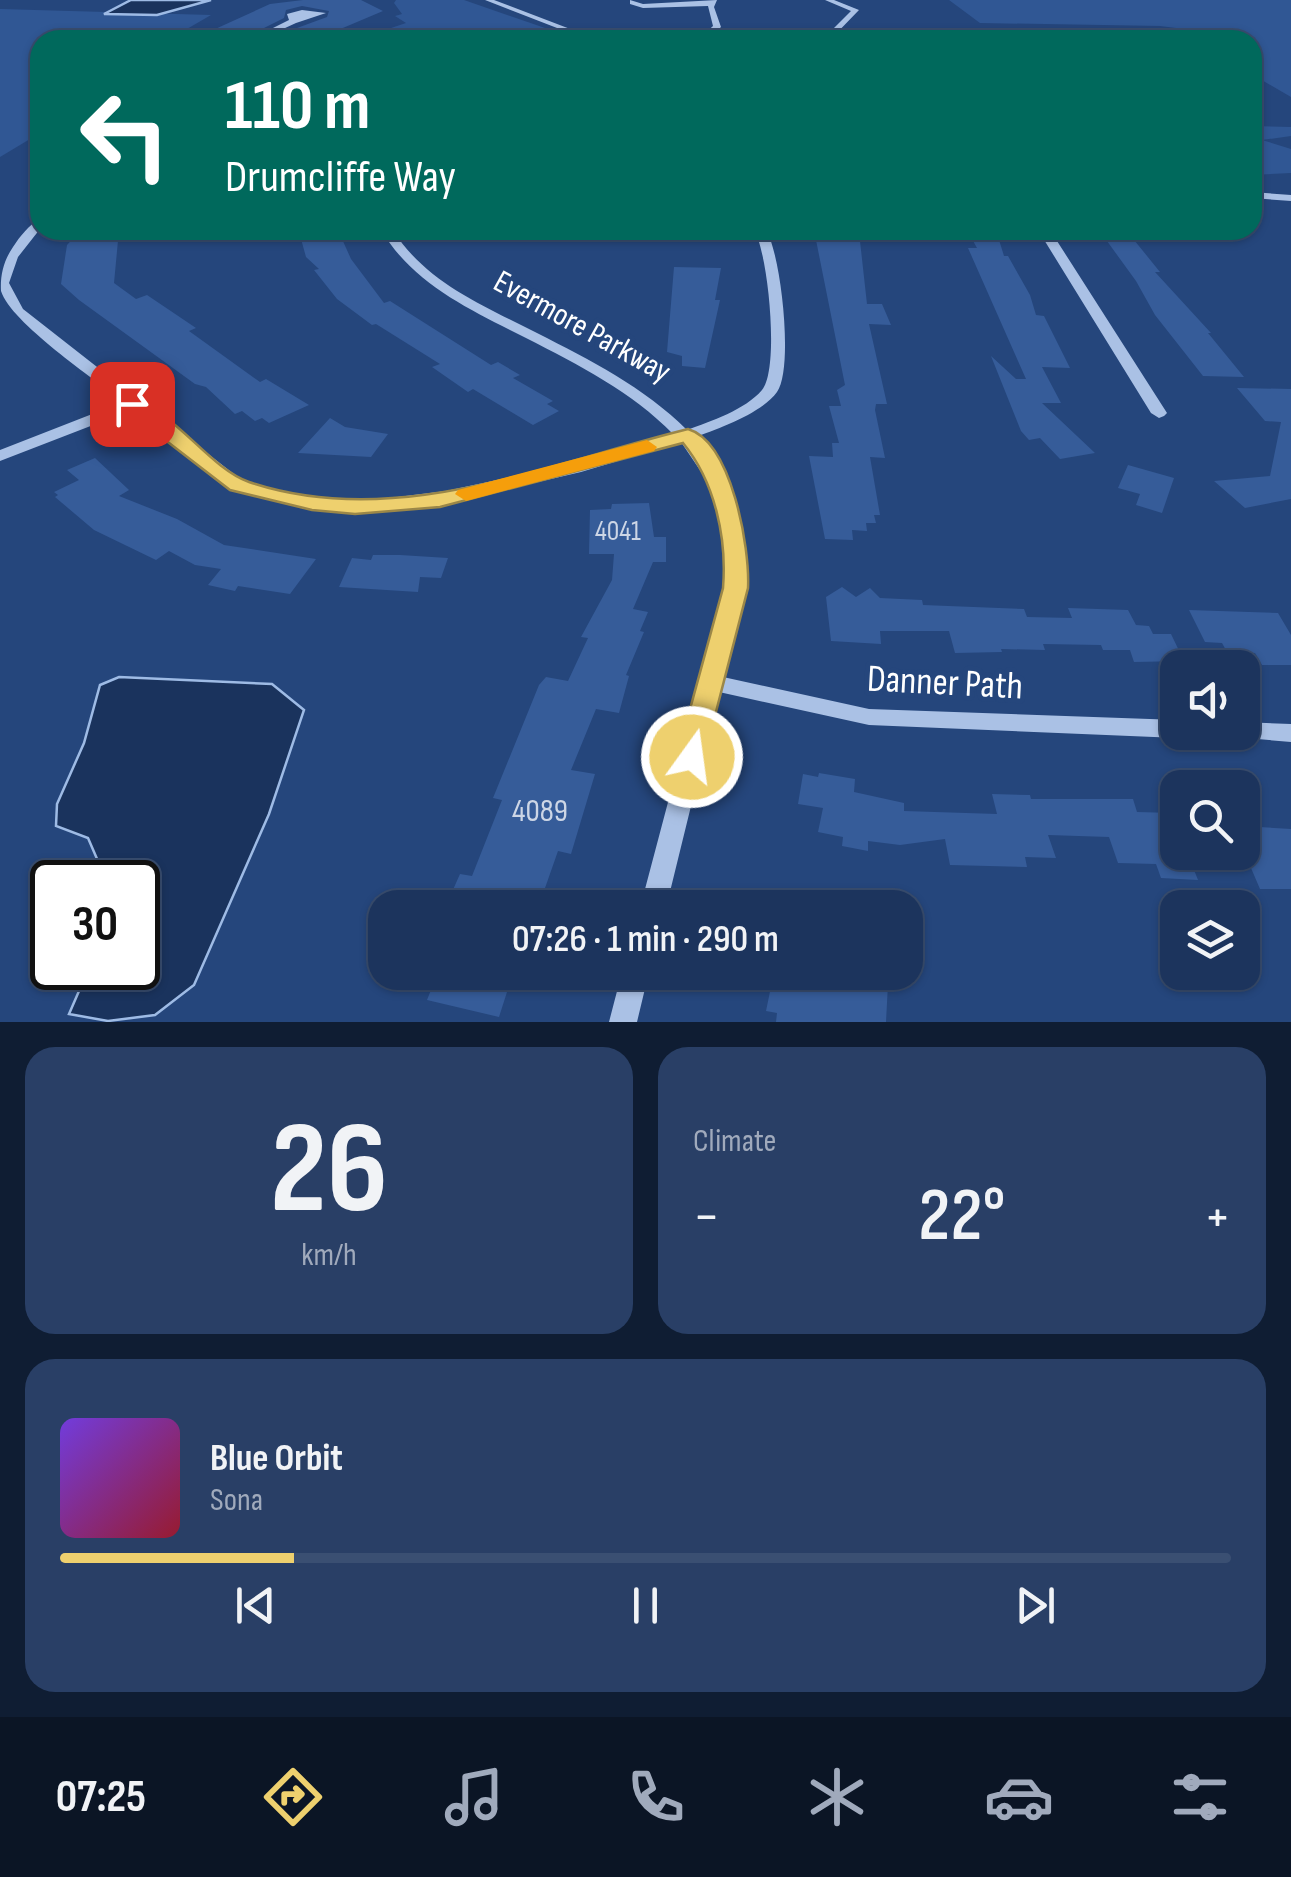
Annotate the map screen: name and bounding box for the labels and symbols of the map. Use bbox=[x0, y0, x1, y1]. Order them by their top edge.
street label: Evermore Parkway bbox=[487, 262, 677, 392]
pin bbox=[90, 362, 175, 447]
house number: 4041 bbox=[595, 515, 641, 548]
street label: Danner Path bbox=[866, 656, 1024, 710]
position arrow bbox=[640, 705, 744, 809]
house number: 4089 bbox=[512, 792, 568, 831]
speed limit sign: 30 bbox=[30, 860, 160, 990]

